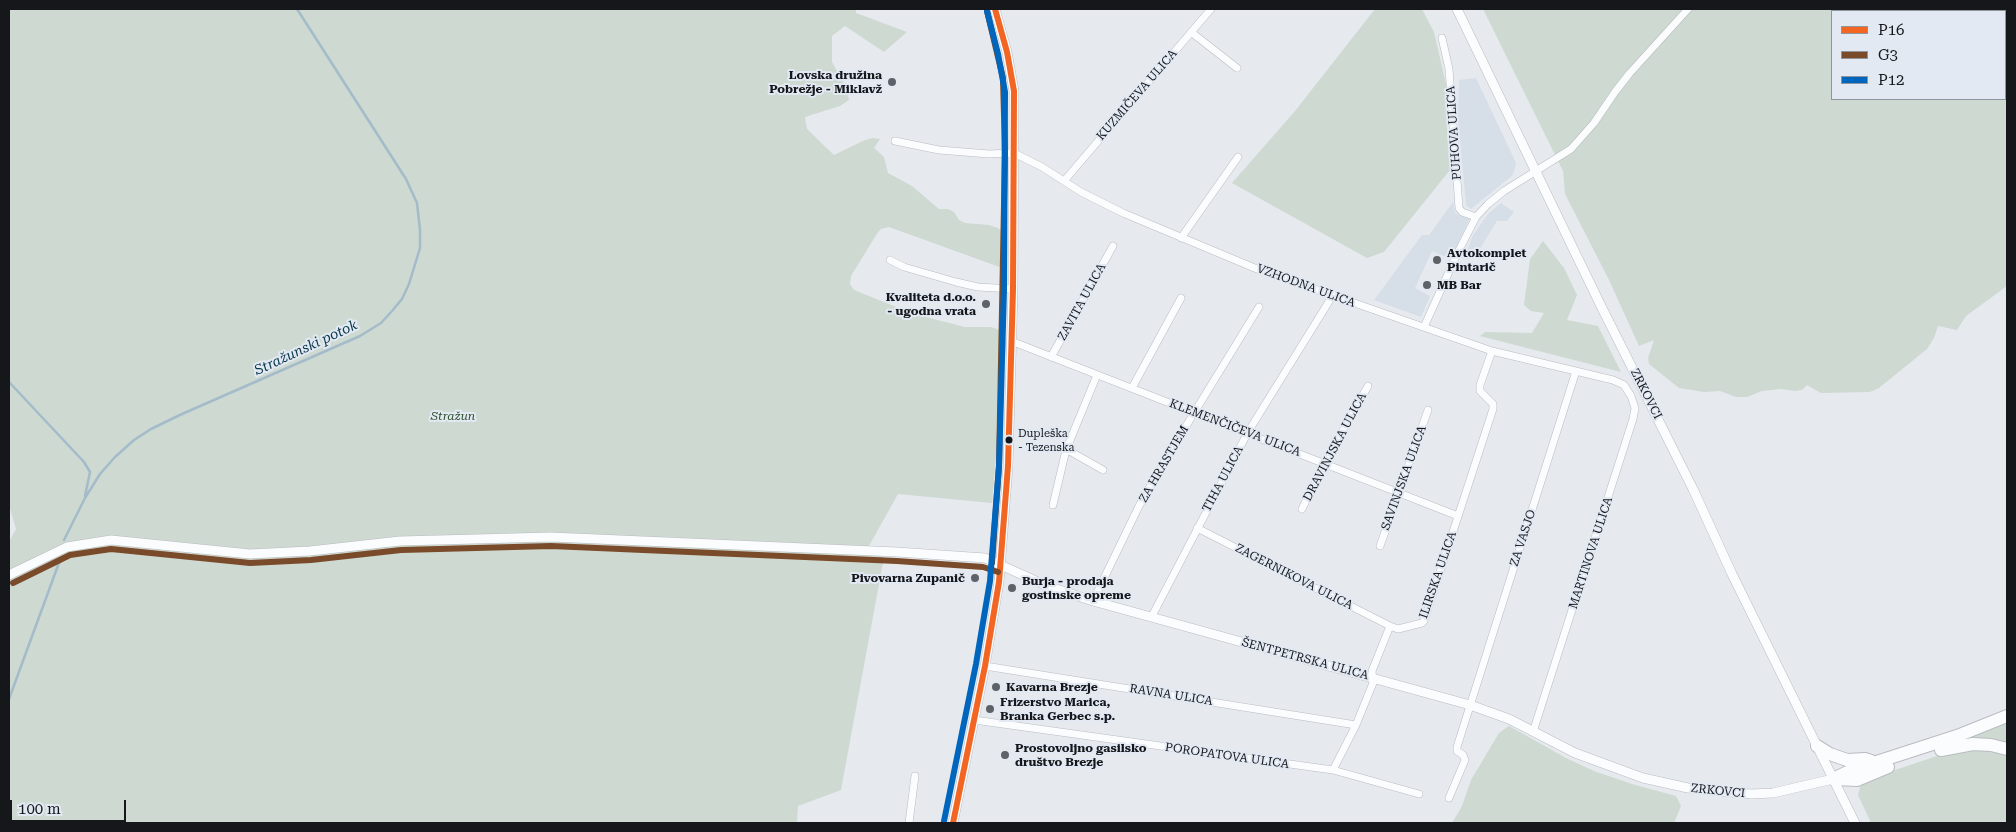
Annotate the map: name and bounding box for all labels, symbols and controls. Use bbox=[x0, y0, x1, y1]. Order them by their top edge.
legend bbox=[1831, 10, 2006, 100]
text: P16 bbox=[1878, 21, 1905, 39]
text: G3 bbox=[1878, 46, 1898, 64]
street label: KUZMIČEVA ULICA bbox=[1094, 47, 1180, 143]
place label: Lovska družina Pobrežje - Miklavž bbox=[769, 68, 882, 96]
text: P12 bbox=[1878, 71, 1905, 89]
marker: Lovska družina Pobrežje - Miklavž bbox=[886, 76, 898, 88]
street label: PUHOVA ULICA bbox=[1444, 85, 1464, 181]
place label: Avtokomplet Pintarič bbox=[1447, 246, 1526, 274]
marker: Avtokomplet Pintarič bbox=[1431, 254, 1443, 266]
street label: ZAVITA ULICA bbox=[1055, 261, 1109, 343]
street label: VZHODNA ULICA bbox=[1255, 261, 1357, 311]
place label: MB Bar bbox=[1437, 278, 1481, 292]
marker: MB Bar bbox=[1421, 279, 1433, 291]
place label: Kvaliteta d.o.o. - ugodna vrata bbox=[886, 290, 976, 318]
marker: Kvaliteta d.o.o. - ugodna vrata bbox=[980, 298, 992, 310]
water label: Stražunski potok bbox=[252, 317, 360, 379]
street label: ZRKOVCI bbox=[1627, 366, 1665, 422]
street label: DRAVINJSKA ULICA bbox=[1300, 390, 1370, 504]
street label: KLEMENČIČEVA ULICA bbox=[1167, 396, 1303, 460]
park label: Stražun bbox=[431, 409, 475, 423]
street label: ZA HRASTJEM bbox=[1136, 423, 1192, 505]
street label: SAVINJSKA ULICA bbox=[1378, 424, 1430, 532]
place label: Dupleška - Tezenska bbox=[1018, 427, 1074, 453]
marker: Dupleška - Tezenska bbox=[1004, 435, 1014, 445]
street label: TIHA ULICA bbox=[1200, 444, 1246, 514]
street label: MARTINOVA ULICA bbox=[1566, 495, 1616, 611]
street label: ZA VASJO bbox=[1507, 508, 1539, 568]
street label: ILIRSKA ULICA bbox=[1416, 530, 1460, 620]
street label: ZAGERNIKOVA ULICA bbox=[1233, 541, 1355, 613]
place label: Pivovarna Zupanič bbox=[851, 571, 965, 585]
marker: Pivovarna Zupanič bbox=[969, 572, 981, 584]
place label: Burja - prodaja gostinske opreme bbox=[1022, 574, 1131, 602]
marker: Burja - prodaja gostinske opreme bbox=[1006, 582, 1018, 594]
street label: ŠENTPETRSKA ULICA bbox=[1240, 635, 1370, 683]
place label: Kavarna Brezje bbox=[1006, 680, 1098, 694]
marker: Kavarna Brezje bbox=[990, 681, 1002, 693]
street label: RAVNA ULICA bbox=[1128, 681, 1214, 709]
place label: Frizerstvo Marica, Branka Gerbec s.p. bbox=[1000, 695, 1115, 723]
marker: Frizerstvo Marica, Branka Gerbec s.p. bbox=[984, 703, 996, 715]
street label: POROPATOVA ULICA bbox=[1164, 740, 1290, 772]
place label: Prostovoljno gasilsko društvo Brezje bbox=[1015, 741, 1146, 769]
marker: Prostovoljno gasilsko društvo Brezje bbox=[999, 749, 1011, 761]
street label: ZRKOVCI bbox=[1690, 781, 1746, 801]
scale bar bbox=[12, 790, 129, 822]
text: 100 m bbox=[18, 800, 61, 818]

